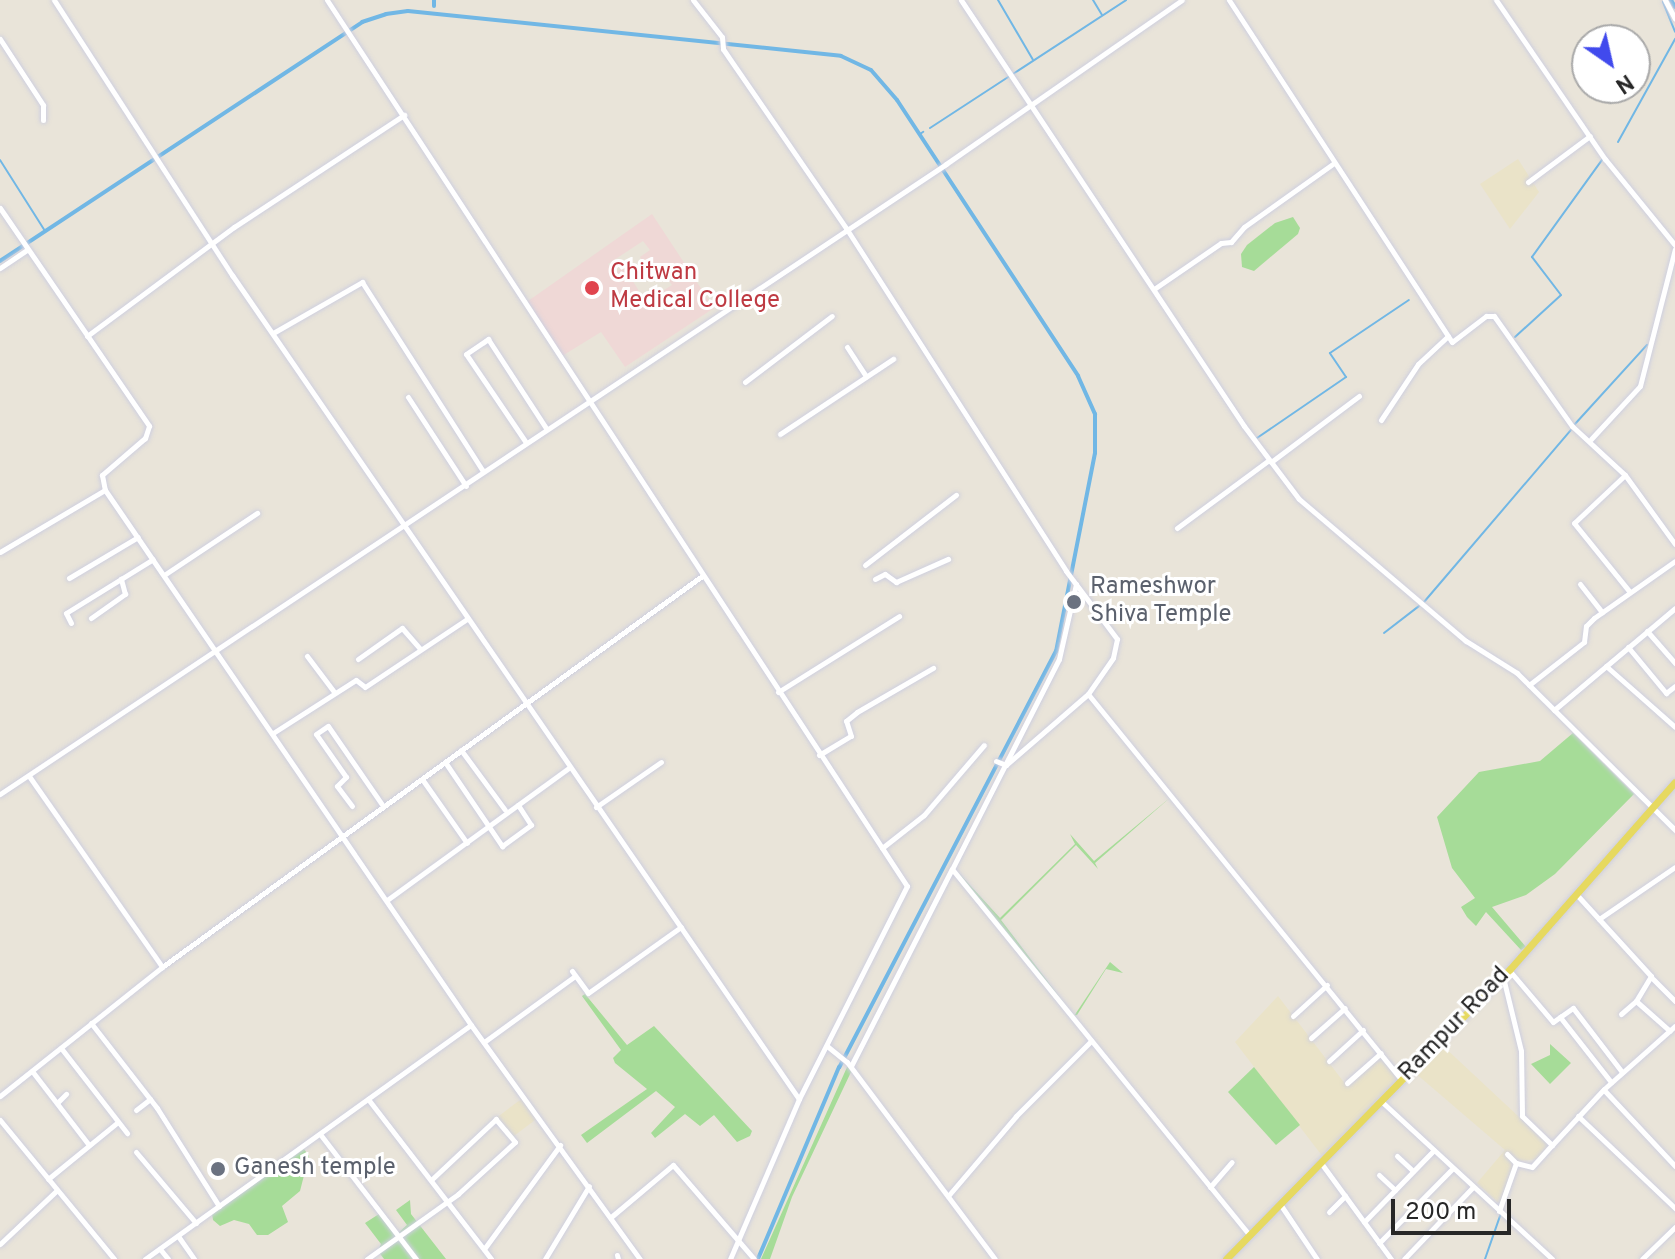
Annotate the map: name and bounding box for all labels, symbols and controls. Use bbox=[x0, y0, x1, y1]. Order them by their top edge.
north arrow bbox=[1571, 24, 1651, 104]
text: N bbox=[1609, 67, 1638, 98]
place label: Chitwan Medical College bbox=[610, 260, 780, 316]
marker: Chitwan Medical College bbox=[581, 277, 603, 299]
place label: Rameshwor Shiva Temple bbox=[1090, 574, 1232, 630]
marker: Rameshwor Shiva Temple bbox=[1065, 593, 1083, 611]
street label: Rampur Road bbox=[1394, 962, 1516, 1088]
place label: Ganesh temple bbox=[234, 1155, 396, 1183]
marker: Ganesh temple bbox=[209, 1160, 227, 1178]
scale bar bbox=[1395, 1183, 1515, 1233]
text: 200 m bbox=[1405, 1198, 1476, 1228]

